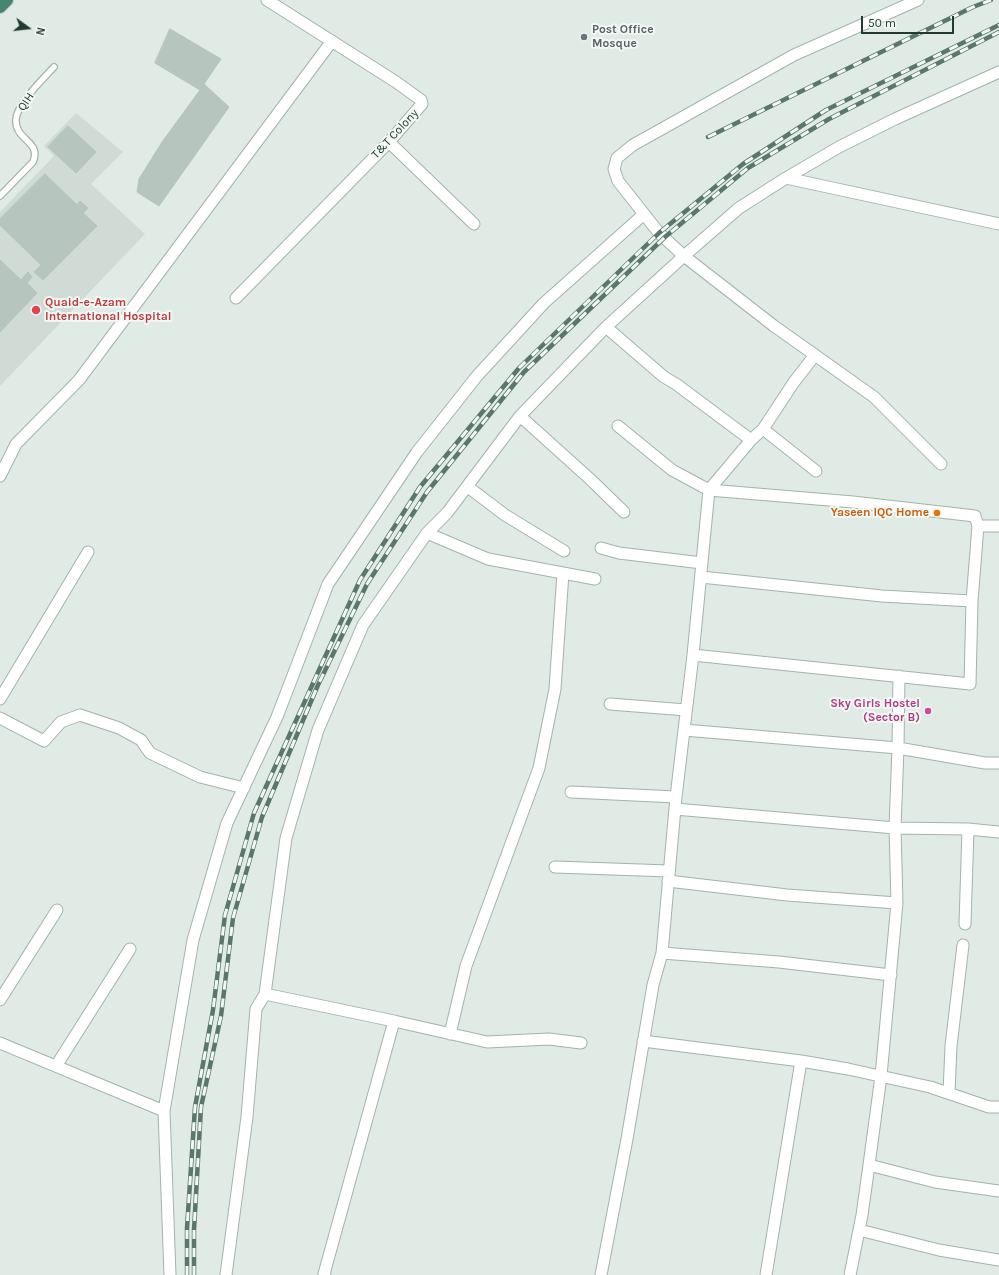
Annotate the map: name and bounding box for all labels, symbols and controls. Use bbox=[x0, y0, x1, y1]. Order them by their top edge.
north arrow bbox=[8, 8, 48, 48]
scale bar bbox=[863, 8, 956, 34]
text: 50 m bbox=[868, 16, 896, 30]
place label: Post Office Mosque bbox=[592, 23, 654, 51]
text: N bbox=[33, 26, 47, 37]
marker: Post Office Mosque bbox=[579, 32, 589, 42]
street label: QIH bbox=[15, 90, 37, 114]
street label: T&T Colony bbox=[368, 106, 422, 162]
place label: Quaid-e-Azam International Hospital bbox=[45, 296, 171, 324]
marker: Quaid-e-Azam International Hospital bbox=[30, 304, 42, 316]
place label: Yaseen IQC Home bbox=[831, 506, 929, 520]
marker: Yaseen IQC Home bbox=[932, 508, 942, 518]
place label: Sky Girls Hostel (Sector B) bbox=[830, 697, 920, 725]
marker: Sky Girls Hostel (Sector B) bbox=[923, 706, 933, 716]

